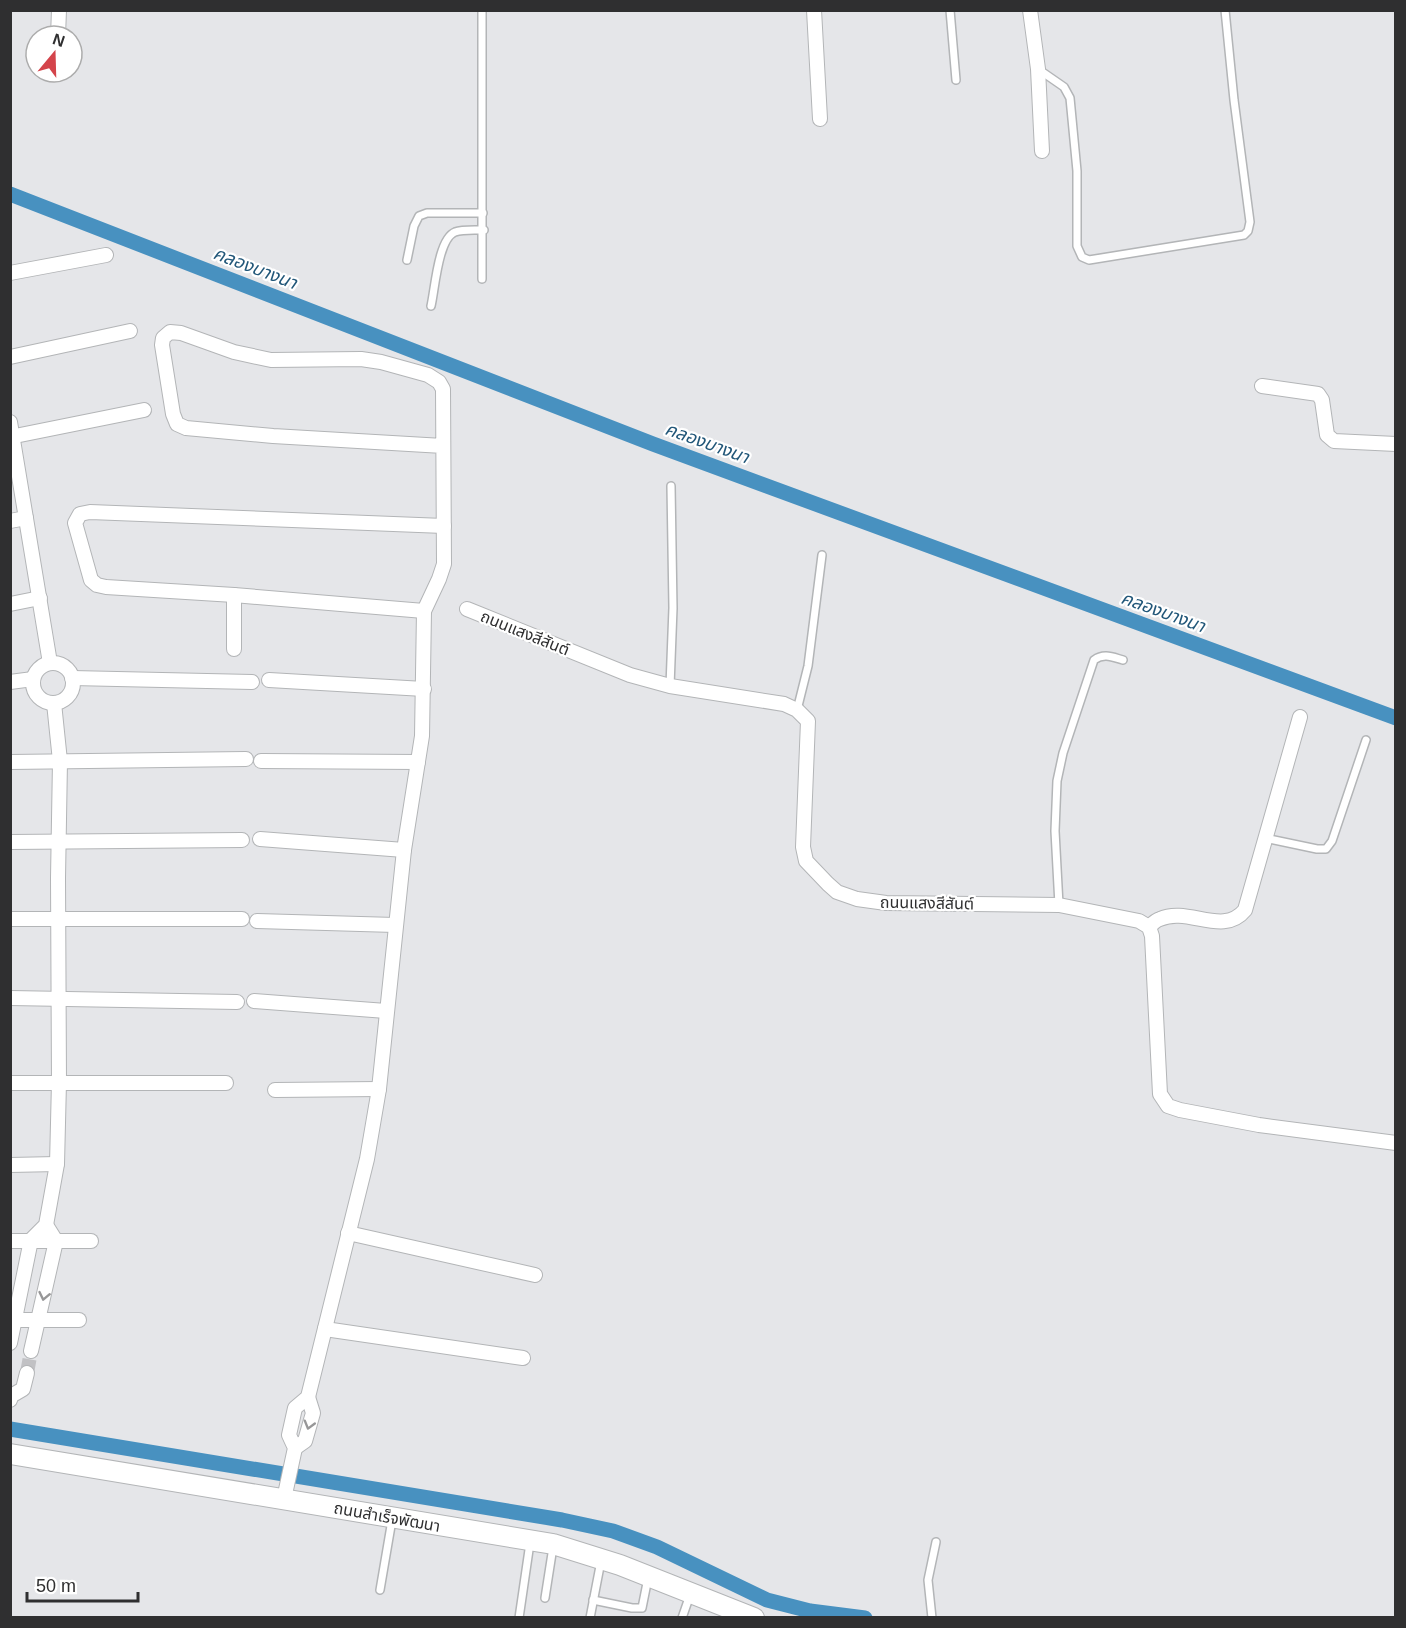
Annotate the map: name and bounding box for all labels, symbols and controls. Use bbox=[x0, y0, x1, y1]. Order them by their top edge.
north arrow bbox=[24, 24, 84, 84]
text: N bbox=[50, 30, 67, 50]
water label: คลองบางนา bbox=[211, 243, 300, 293]
water label: คลองบางนา bbox=[662, 419, 752, 468]
water label: คลองบางนา bbox=[1118, 588, 1208, 637]
street label: ถนนแสงสีสันต์ bbox=[478, 607, 572, 659]
street label: ถนนแสงสีสันต์ bbox=[880, 894, 974, 912]
one-way arrow bbox=[38, 1291, 51, 1301]
one-way arrow bbox=[304, 1419, 316, 1430]
street label: ถนนสำเร็จพัฒนา bbox=[333, 1499, 441, 1535]
scale bar bbox=[27, 1565, 138, 1603]
text: 50 m bbox=[36, 1576, 76, 1596]

